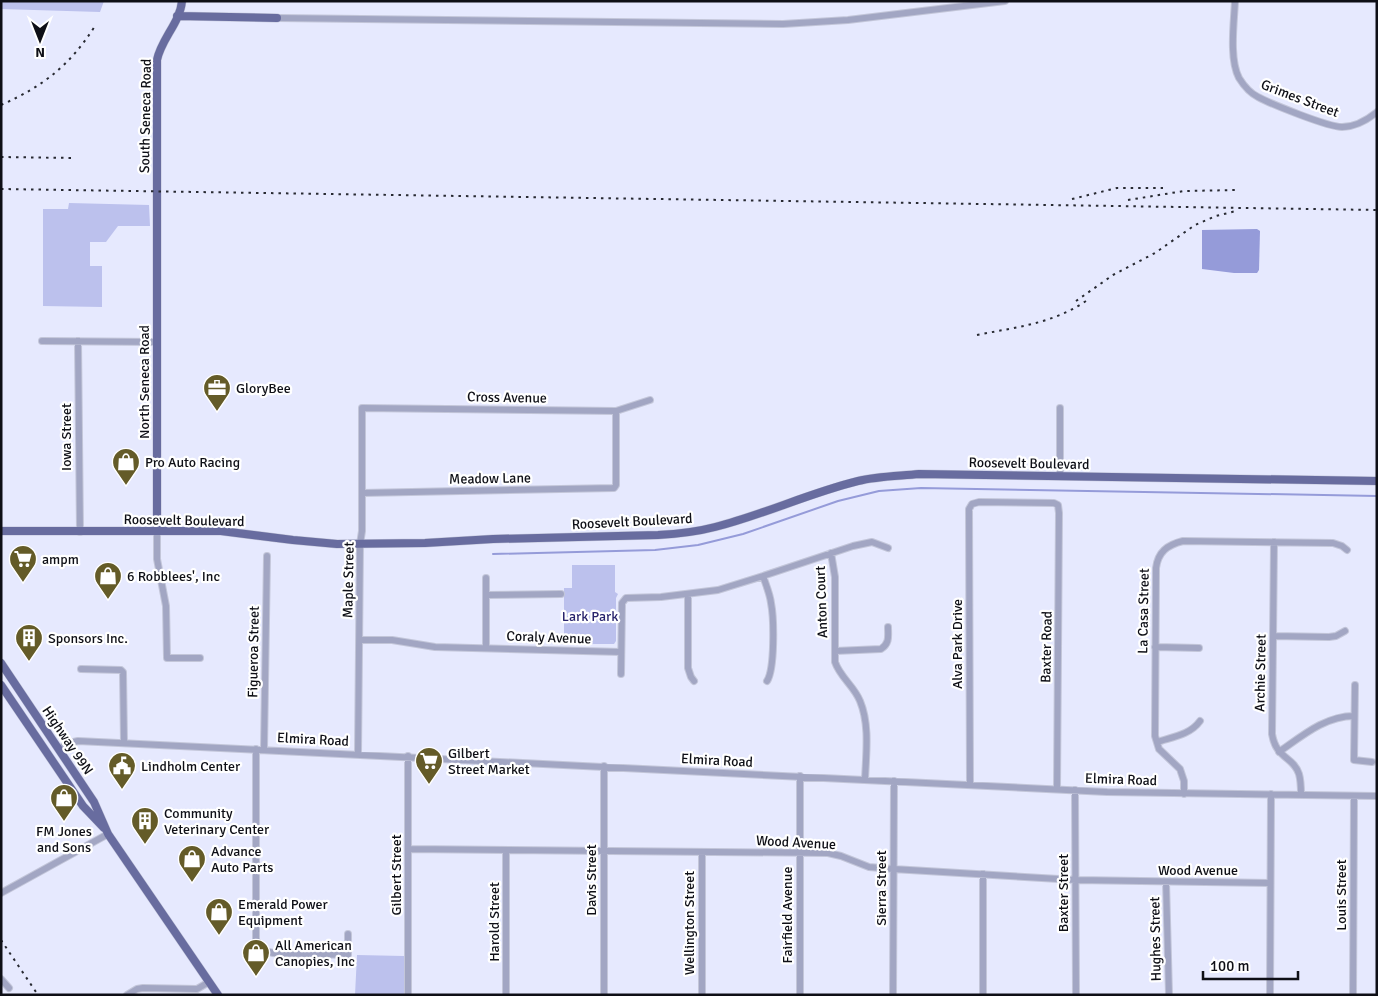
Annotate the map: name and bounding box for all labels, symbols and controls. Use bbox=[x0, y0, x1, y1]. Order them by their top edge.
north arrow bbox=[15, 15, 65, 65]
text: N bbox=[35, 44, 45, 61]
street label: South Seneca Road bbox=[136, 59, 155, 173]
street label: Grimes Street bbox=[1258, 76, 1341, 121]
street label: North Seneca Road bbox=[136, 325, 153, 439]
office icon: GloryBee bbox=[202, 373, 232, 412]
place label: GloryBee bbox=[236, 380, 291, 397]
street label: Cross Avenue bbox=[467, 388, 547, 407]
street label: Iowa Street bbox=[58, 403, 75, 471]
shop icon: Pro Auto Racing bbox=[111, 447, 141, 486]
place label: Pro Auto Racing bbox=[145, 454, 240, 471]
street label: Roosevelt Boulevard bbox=[968, 454, 1090, 473]
street label: Meadow Lane bbox=[449, 469, 531, 488]
street label: Roosevelt Boulevard bbox=[571, 510, 693, 533]
street label: Roosevelt Boulevard bbox=[123, 511, 245, 530]
street label: Maple Street bbox=[339, 542, 358, 618]
supermarket icon: ampm bbox=[8, 544, 38, 583]
place label: ampm bbox=[42, 551, 79, 568]
shop icon: 6 Robblees', Inc bbox=[93, 561, 123, 600]
street label: Anton Court bbox=[812, 565, 831, 639]
place label: 6 Robblees', Inc bbox=[127, 568, 220, 585]
street label: La Casa Street bbox=[1134, 568, 1153, 654]
street label: Alva Park Drive bbox=[949, 599, 966, 689]
street label: Figueroa Street bbox=[244, 606, 263, 698]
park label: Lark Park bbox=[562, 608, 618, 625]
street label: Baxter Road bbox=[1037, 611, 1056, 683]
building icon: Sponsors Inc. bbox=[14, 623, 44, 662]
street label: Coraly Avenue bbox=[506, 628, 592, 647]
place label: Sponsors Inc. bbox=[48, 630, 128, 647]
street label: Archie Street bbox=[1251, 634, 1270, 712]
street label: Highway 99N bbox=[38, 703, 97, 778]
street label: Elmira Road bbox=[276, 729, 349, 750]
place label: Gilbert Street Market bbox=[448, 745, 530, 778]
supermarket icon: Gilbert Street Market bbox=[414, 746, 444, 785]
street label: Elmira Road bbox=[680, 750, 753, 771]
public building icon: Lindholm Center bbox=[107, 751, 137, 790]
place label: Lindholm Center bbox=[141, 758, 241, 775]
street label: Elmira Road bbox=[1085, 770, 1157, 789]
shop icon: FM Jones and Sons bbox=[49, 783, 79, 822]
place label: Community Veterinary Center bbox=[164, 805, 270, 838]
building icon: Community Veterinary Center bbox=[130, 806, 160, 845]
place label: FM Jones and Sons bbox=[36, 823, 92, 856]
street label: Wood Avenue bbox=[755, 832, 836, 853]
street label: Gilbert Street bbox=[388, 834, 405, 916]
place label: Advance Auto Parts bbox=[211, 843, 273, 876]
shop icon: Advance Auto Parts bbox=[177, 844, 207, 883]
street label: Davis Street bbox=[583, 844, 600, 916]
street label: Sierra Street bbox=[873, 850, 890, 926]
street label: Baxter Street bbox=[1055, 854, 1072, 932]
street label: Louis Street bbox=[1333, 859, 1350, 931]
street label: Wood Avenue bbox=[1158, 862, 1238, 879]
street label: Fairfield Avenue bbox=[779, 867, 796, 963]
street label: Wellington Street bbox=[681, 871, 698, 975]
street label: Harold Street bbox=[486, 882, 503, 962]
place label: Emerald Power Equipment bbox=[238, 896, 328, 929]
street label: Hughes Street bbox=[1146, 896, 1165, 982]
shop icon: Emerald Power Equipment bbox=[204, 897, 234, 936]
place label: All American Canopies, Inc bbox=[275, 937, 355, 970]
shop icon: All American Canopies, Inc bbox=[241, 938, 271, 977]
scale bar bbox=[1203, 948, 1298, 980]
text: 100 m bbox=[1210, 957, 1250, 975]

